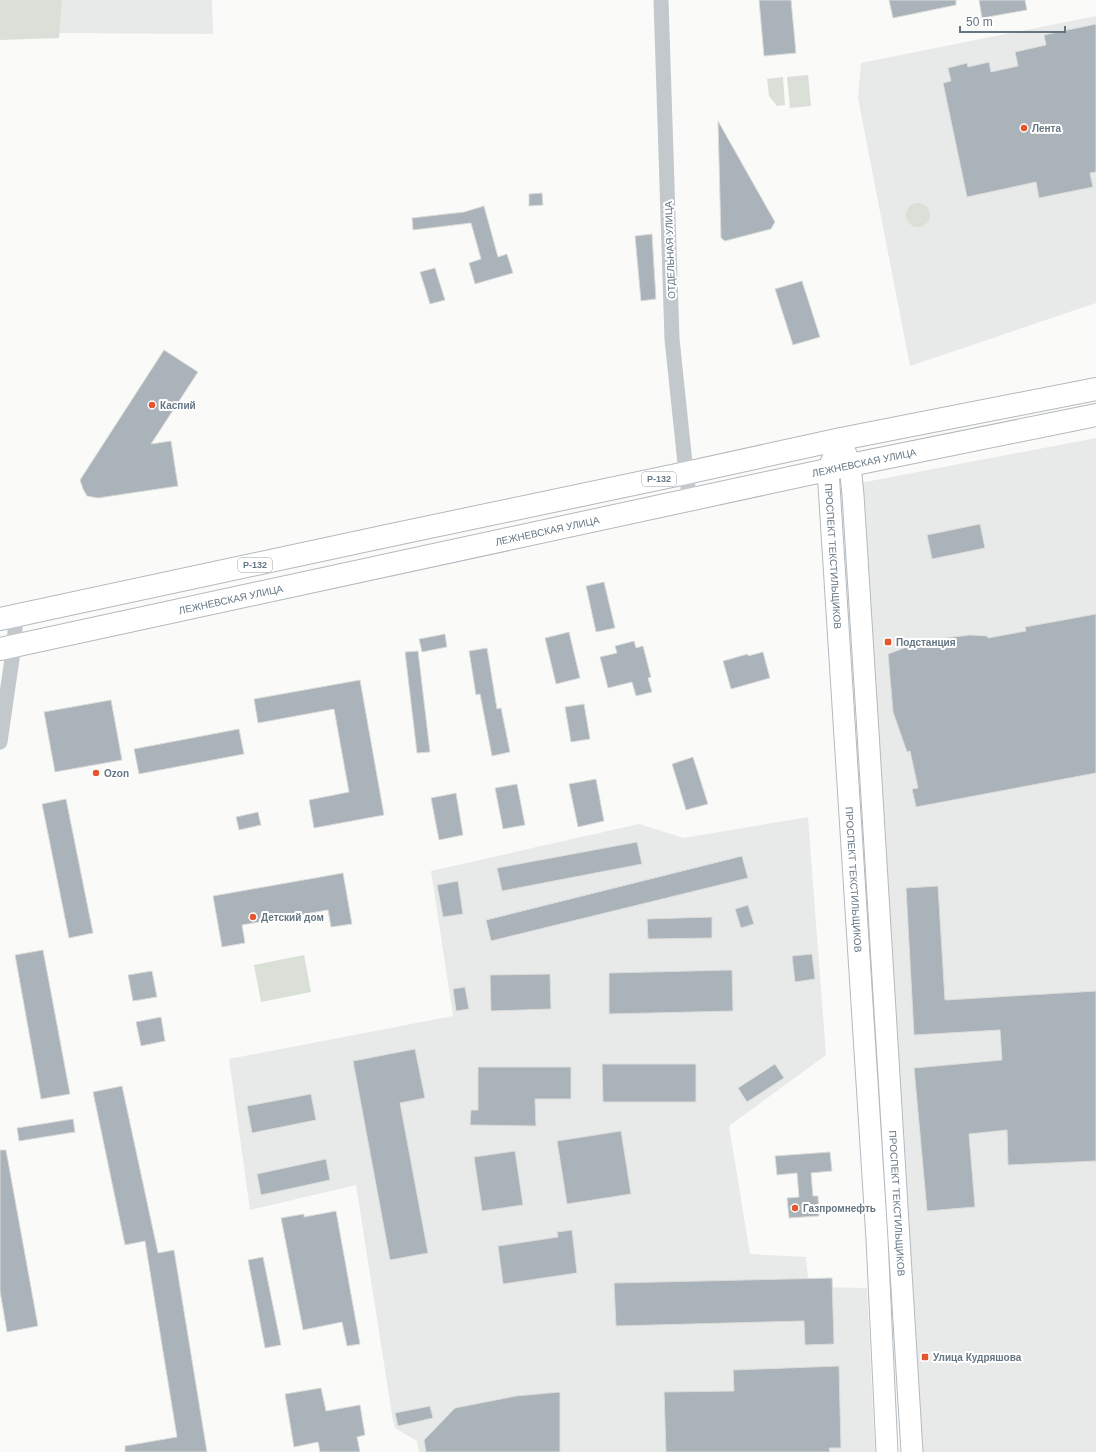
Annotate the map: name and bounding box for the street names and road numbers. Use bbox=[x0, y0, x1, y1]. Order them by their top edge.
street label: ОТДЕЛЬНАЯ УЛИЦА bbox=[663, 201, 677, 299]
street label: ЛЕЖНЕВСКАЯ УЛИЦА bbox=[811, 446, 918, 479]
road number: Р-132 bbox=[642, 472, 676, 486]
street label: ПРОСПЕКТ ТЕКСТИЛЬЩИКОВ bbox=[823, 483, 844, 630]
street label: ЛЕЖНЕВСКАЯ УЛИЦА bbox=[494, 514, 601, 547]
road number: Р-132 bbox=[238, 558, 272, 572]
street label: ЛЕЖНЕВСКАЯ УЛИЦА bbox=[178, 582, 284, 616]
street label: ПРОСПЕКТ ТЕКСТИЛЬЩИКОВ bbox=[844, 806, 864, 953]
street label: ПРОСПЕКТ ТЕКСТИЛЬЩИКОВ bbox=[888, 1130, 907, 1277]

